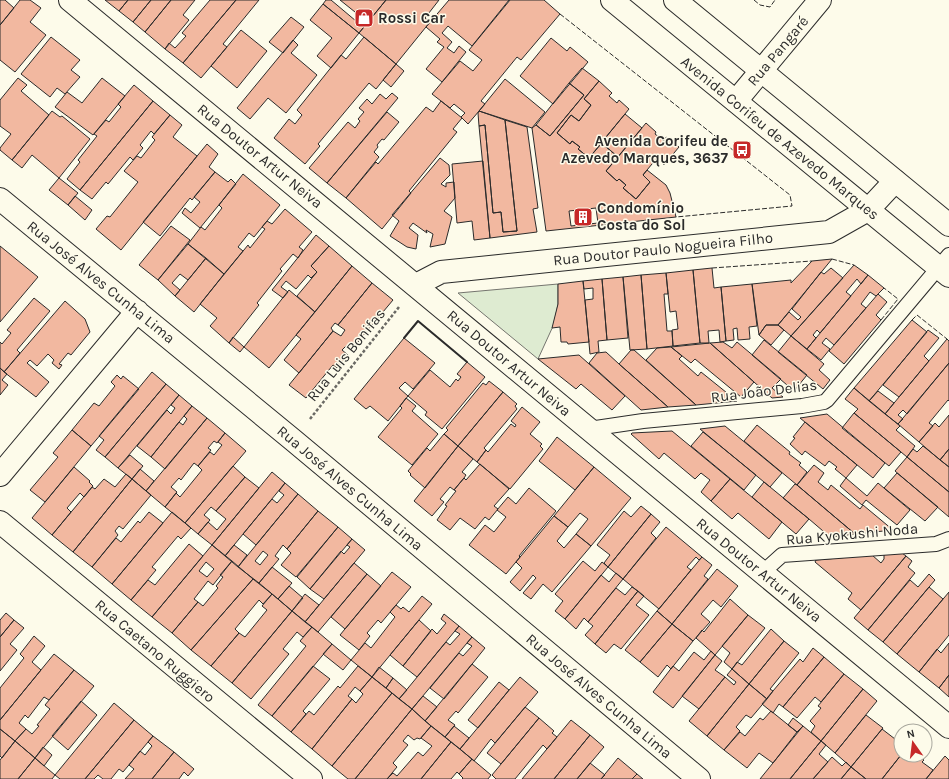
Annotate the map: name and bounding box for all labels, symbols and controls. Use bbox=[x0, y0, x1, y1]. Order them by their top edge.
shop icon: Rossi Car bbox=[353, 7, 375, 29]
place label: Rossi Car bbox=[378, 9, 445, 27]
street label: Rua Pangaré bbox=[744, 12, 812, 90]
street label: Avenida Corifeu de Azevedo Marques bbox=[677, 52, 883, 224]
street label: Rua Doutor Artur Neiva bbox=[194, 100, 326, 212]
place label: Avenida Corifeu de Azevedo Marques, 3637 bbox=[561, 132, 729, 167]
bus stop icon: Avenida Corifeu de Azevedo Marques, 3637 bbox=[731, 139, 753, 161]
place label: Condomínio Costa do Sol bbox=[597, 199, 686, 234]
building icon: Condomínio Costa do Sol bbox=[572, 206, 594, 228]
street label: Rua José Alves Cunha Lima bbox=[23, 217, 179, 347]
street label: Rua Doutor Paulo Nogueira Filho bbox=[552, 229, 774, 269]
street label: Rua Luis Bonifas bbox=[303, 305, 389, 405]
street label: Rua Doutor Artur Neiva bbox=[443, 306, 575, 420]
street label: Rua João Delias bbox=[710, 376, 818, 406]
street label: Rua José Alves Cunha Lima bbox=[273, 422, 427, 554]
street label: Rua Doutor Artur Neiva bbox=[693, 514, 825, 626]
street label: Rua Kyokushi Noda bbox=[785, 519, 919, 549]
street label: Rua Caetano Ruggiero bbox=[91, 596, 219, 706]
street label: Rua José Alves Cunha Lima bbox=[522, 630, 676, 762]
north arrow bbox=[893, 723, 933, 763]
text: N bbox=[905, 727, 916, 741]

